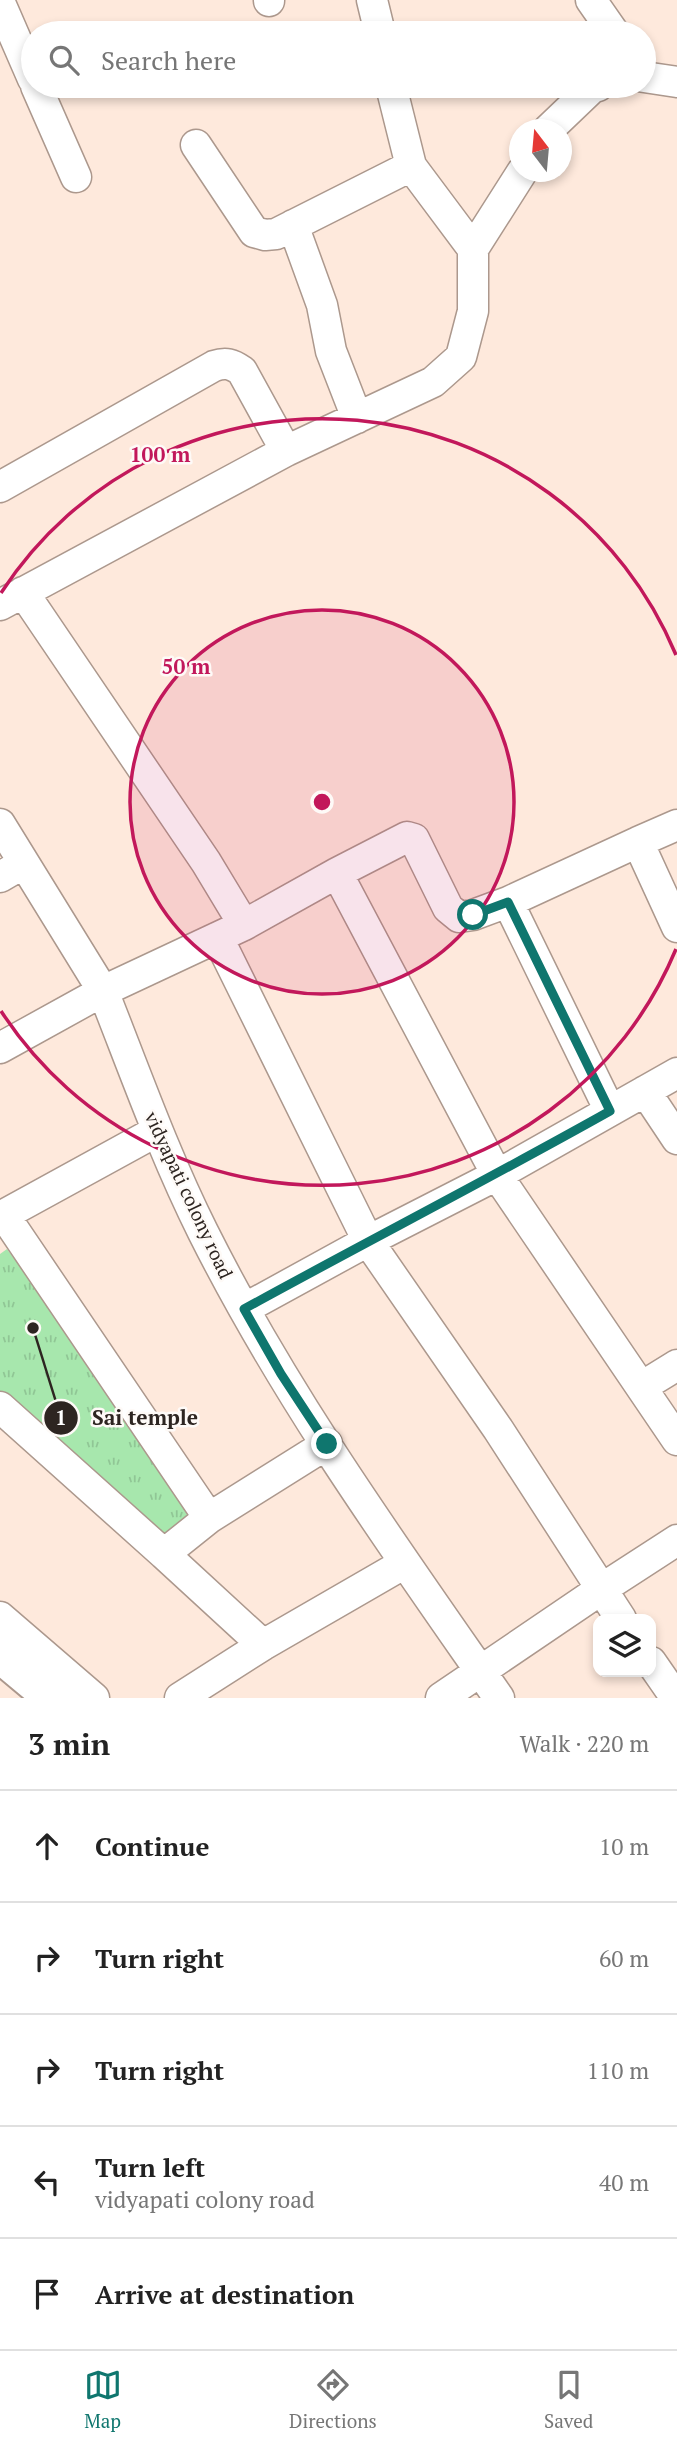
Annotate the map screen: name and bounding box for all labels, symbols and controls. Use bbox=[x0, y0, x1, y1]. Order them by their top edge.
search box bbox=[21, 21, 656, 98]
icon: search bbox=[45, 41, 83, 79]
text: Search here bbox=[101, 43, 236, 77]
north arrow bbox=[509, 119, 572, 182]
text: 100 m bbox=[130, 440, 191, 468]
text: 50 m bbox=[162, 652, 211, 680]
centre of rings bbox=[310, 790, 334, 814]
route start bbox=[457, 899, 488, 930]
street label: vidyapati colony road bbox=[139, 1106, 239, 1283]
callout: Sai temple bbox=[43, 1397, 212, 1439]
text: 1 bbox=[55, 1403, 67, 1431]
text: Sai temple bbox=[92, 1403, 198, 1431]
route end bbox=[311, 1428, 342, 1459]
map controls bbox=[593, 1614, 656, 1677]
button: layers bbox=[593, 1614, 656, 1677]
text: 3 min bbox=[28, 1724, 110, 1764]
text: Walk · 220 m bbox=[520, 1728, 649, 1759]
icon: ahead bbox=[28, 1827, 66, 1865]
text: Continue bbox=[95, 1829, 209, 1863]
text: 10 m bbox=[599, 1831, 649, 1862]
icon: right bbox=[28, 1939, 66, 1977]
text: Turn right bbox=[95, 1941, 224, 1975]
text: 60 m bbox=[599, 1943, 649, 1974]
icon: right bbox=[28, 2051, 66, 2089]
text: Turn right bbox=[95, 2053, 224, 2087]
text: 110 m bbox=[587, 2055, 649, 2086]
text: Turn left bbox=[95, 2150, 205, 2184]
icon: left bbox=[28, 2163, 66, 2201]
text: 40 m bbox=[599, 2167, 649, 2198]
text: vidyapati colony road bbox=[95, 2184, 315, 2215]
icon: arrive bbox=[28, 2275, 66, 2313]
text: Arrive at destination bbox=[95, 2277, 354, 2311]
tab: Map bbox=[84, 2366, 122, 2433]
tab: Directions bbox=[289, 2366, 377, 2433]
tab: Saved bbox=[544, 2366, 593, 2433]

